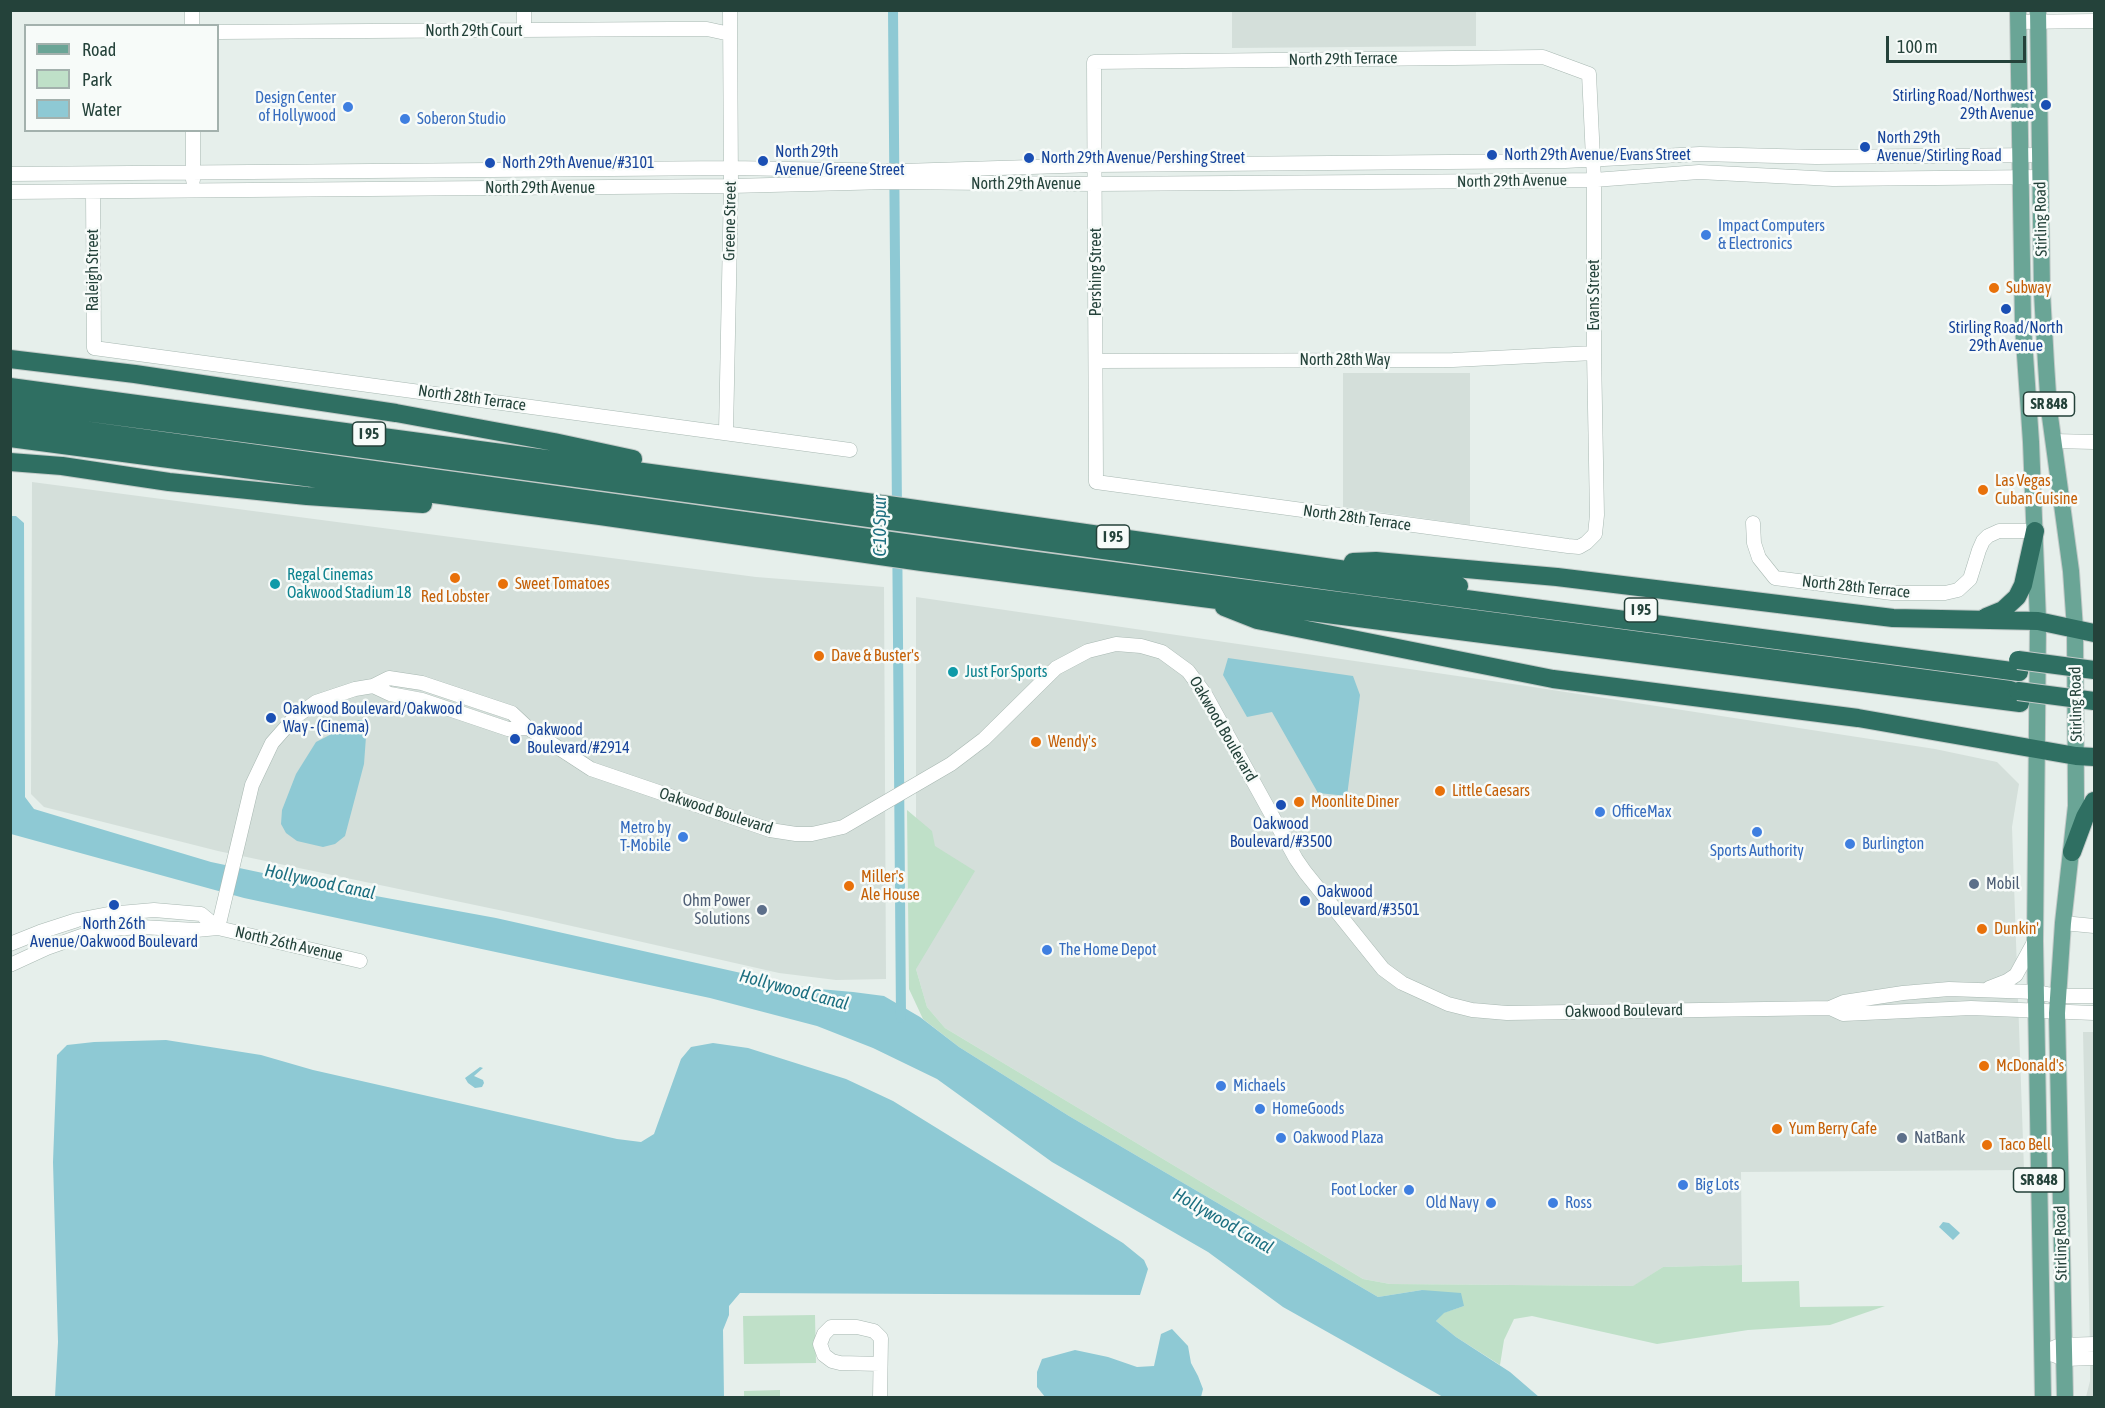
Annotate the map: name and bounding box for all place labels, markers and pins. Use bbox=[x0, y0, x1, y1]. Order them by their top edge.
place label: Stirling Road/Northwest 29th Avenue bbox=[1893, 86, 2034, 124]
place label: Design Center of Hollywood bbox=[255, 88, 336, 126]
marker: Stirling Road/Northwest 29th Avenue bbox=[2039, 98, 2053, 112]
marker: Design Center of Hollywood bbox=[341, 100, 355, 114]
place label: Soberon Studio bbox=[417, 109, 506, 129]
marker: Soberon Studio bbox=[398, 112, 412, 126]
place label: North 29th Avenue/Stirling Road bbox=[1877, 128, 2002, 166]
marker: North 29th Avenue/Stirling Road bbox=[1858, 140, 1872, 154]
place label: North 29th Avenue/Greene Street bbox=[775, 142, 905, 180]
place label: North 29th Avenue/Evans Street bbox=[1504, 145, 1691, 165]
place label: North 29th Avenue/Pershing Street bbox=[1041, 148, 1245, 168]
marker: North 29th Avenue/Evans Street bbox=[1485, 148, 1499, 162]
marker: North 29th Avenue/Pershing Street bbox=[1022, 151, 1036, 165]
place label: North 29th Avenue/#3101 bbox=[502, 153, 654, 173]
marker: North 29th Avenue/Greene Street bbox=[756, 154, 770, 168]
marker: North 29th Avenue/#3101 bbox=[483, 156, 497, 170]
place label: Impact Computers & Electronics bbox=[1718, 216, 1825, 254]
marker: Impact Computers & Electronics bbox=[1699, 228, 1713, 242]
place label: Subway bbox=[2006, 278, 2051, 298]
marker: Subway bbox=[1987, 281, 2001, 295]
marker: Stirling Road/North 29th Avenue bbox=[1999, 302, 2013, 316]
place label: Stirling Road/North 29th Avenue bbox=[1949, 318, 2063, 356]
place label: Las Vegas Cuban Cuisine bbox=[1995, 471, 2078, 509]
marker: Las Vegas Cuban Cuisine bbox=[1976, 483, 1990, 497]
place label: Regal Cinemas Oakwood Stadium 18 bbox=[287, 565, 412, 603]
marker: Red Lobster bbox=[448, 571, 462, 585]
place label: Sweet Tomatoes bbox=[515, 574, 610, 594]
marker: Regal Cinemas Oakwood Stadium 18 bbox=[268, 577, 282, 591]
marker: Sweet Tomatoes bbox=[496, 577, 510, 591]
place label: Red Lobster bbox=[421, 587, 489, 607]
place label: Dave & Buster's bbox=[831, 646, 919, 666]
marker: Dave & Buster's bbox=[812, 649, 826, 663]
place label: Just For Sports bbox=[965, 662, 1047, 682]
marker: Just For Sports bbox=[946, 665, 960, 679]
place label: Oakwood Boulevard/Oakwood Way - (Cinema) bbox=[283, 699, 462, 737]
marker: Oakwood Boulevard/Oakwood Way - (Cinema) bbox=[264, 711, 278, 725]
place label: Oakwood Boulevard/#2914 bbox=[527, 720, 630, 758]
marker: Oakwood Boulevard/#2914 bbox=[508, 732, 522, 746]
place label: Wendy's bbox=[1048, 732, 1097, 752]
marker: Wendy's bbox=[1029, 735, 1043, 749]
place label: Little Caesars bbox=[1452, 781, 1530, 801]
marker: Little Caesars bbox=[1433, 784, 1447, 798]
place label: Moonlite Diner bbox=[1311, 792, 1399, 812]
marker: Moonlite Diner bbox=[1292, 795, 1306, 809]
marker: Oakwood Boulevard/#3500 bbox=[1274, 798, 1288, 812]
place label: OfficeMax bbox=[1612, 802, 1672, 822]
marker: OfficeMax bbox=[1593, 805, 1607, 819]
place label: Oakwood Boulevard/#3500 bbox=[1230, 814, 1332, 852]
place label: Metro by T-Mobile bbox=[620, 818, 671, 856]
marker: Sports Authority bbox=[1750, 825, 1764, 839]
marker: Metro by T-Mobile bbox=[676, 830, 690, 844]
place label: Burlington bbox=[1862, 834, 1924, 854]
marker: Burlington bbox=[1843, 837, 1857, 851]
place label: Sports Authority bbox=[1710, 841, 1804, 861]
place label: Miller's Ale House bbox=[861, 867, 920, 905]
place label: Mobil bbox=[1986, 874, 2020, 894]
marker: Mobil bbox=[1967, 877, 1981, 891]
marker: Miller's Ale House bbox=[842, 879, 856, 893]
place label: Oakwood Boulevard/#3501 bbox=[1317, 882, 1420, 920]
place label: Ohm Power Solutions bbox=[683, 891, 750, 929]
marker: Oakwood Boulevard/#3501 bbox=[1298, 894, 1312, 908]
marker: North 26th Avenue/Oakwood Boulevard bbox=[107, 898, 121, 912]
marker: Ohm Power Solutions bbox=[755, 903, 769, 917]
place label: North 26th Avenue/Oakwood Boulevard bbox=[30, 914, 198, 952]
place label: Dunkin' bbox=[1994, 919, 2039, 939]
marker: Dunkin' bbox=[1975, 922, 1989, 936]
place label: The Home Depot bbox=[1059, 940, 1157, 960]
marker: The Home Depot bbox=[1040, 943, 1054, 957]
place label: McDonald's bbox=[1996, 1056, 2064, 1076]
marker: McDonald's bbox=[1977, 1059, 1991, 1073]
place label: Michaels bbox=[1233, 1076, 1286, 1096]
marker: Michaels bbox=[1214, 1079, 1228, 1093]
place label: HomeGoods bbox=[1272, 1099, 1344, 1119]
marker: HomeGoods bbox=[1253, 1102, 1267, 1116]
place label: Yum Berry Cafe bbox=[1789, 1119, 1877, 1139]
marker: Yum Berry Cafe bbox=[1770, 1122, 1784, 1136]
place label: Oakwood Plaza bbox=[1293, 1128, 1384, 1148]
place label: NatBank bbox=[1914, 1128, 1965, 1148]
marker: Oakwood Plaza bbox=[1274, 1131, 1288, 1145]
marker: NatBank bbox=[1895, 1131, 1909, 1145]
place label: Taco Bell bbox=[1999, 1135, 2051, 1155]
marker: Taco Bell bbox=[1980, 1138, 1994, 1152]
place label: Big Lots bbox=[1695, 1175, 1739, 1195]
marker: Big Lots bbox=[1676, 1178, 1690, 1192]
place label: Foot Locker bbox=[1331, 1180, 1397, 1200]
marker: Foot Locker bbox=[1402, 1183, 1416, 1197]
place label: Old Navy bbox=[1426, 1193, 1479, 1213]
place label: Ross bbox=[1565, 1193, 1592, 1213]
marker: Old Navy bbox=[1484, 1196, 1498, 1210]
marker: Ross bbox=[1546, 1196, 1560, 1210]

